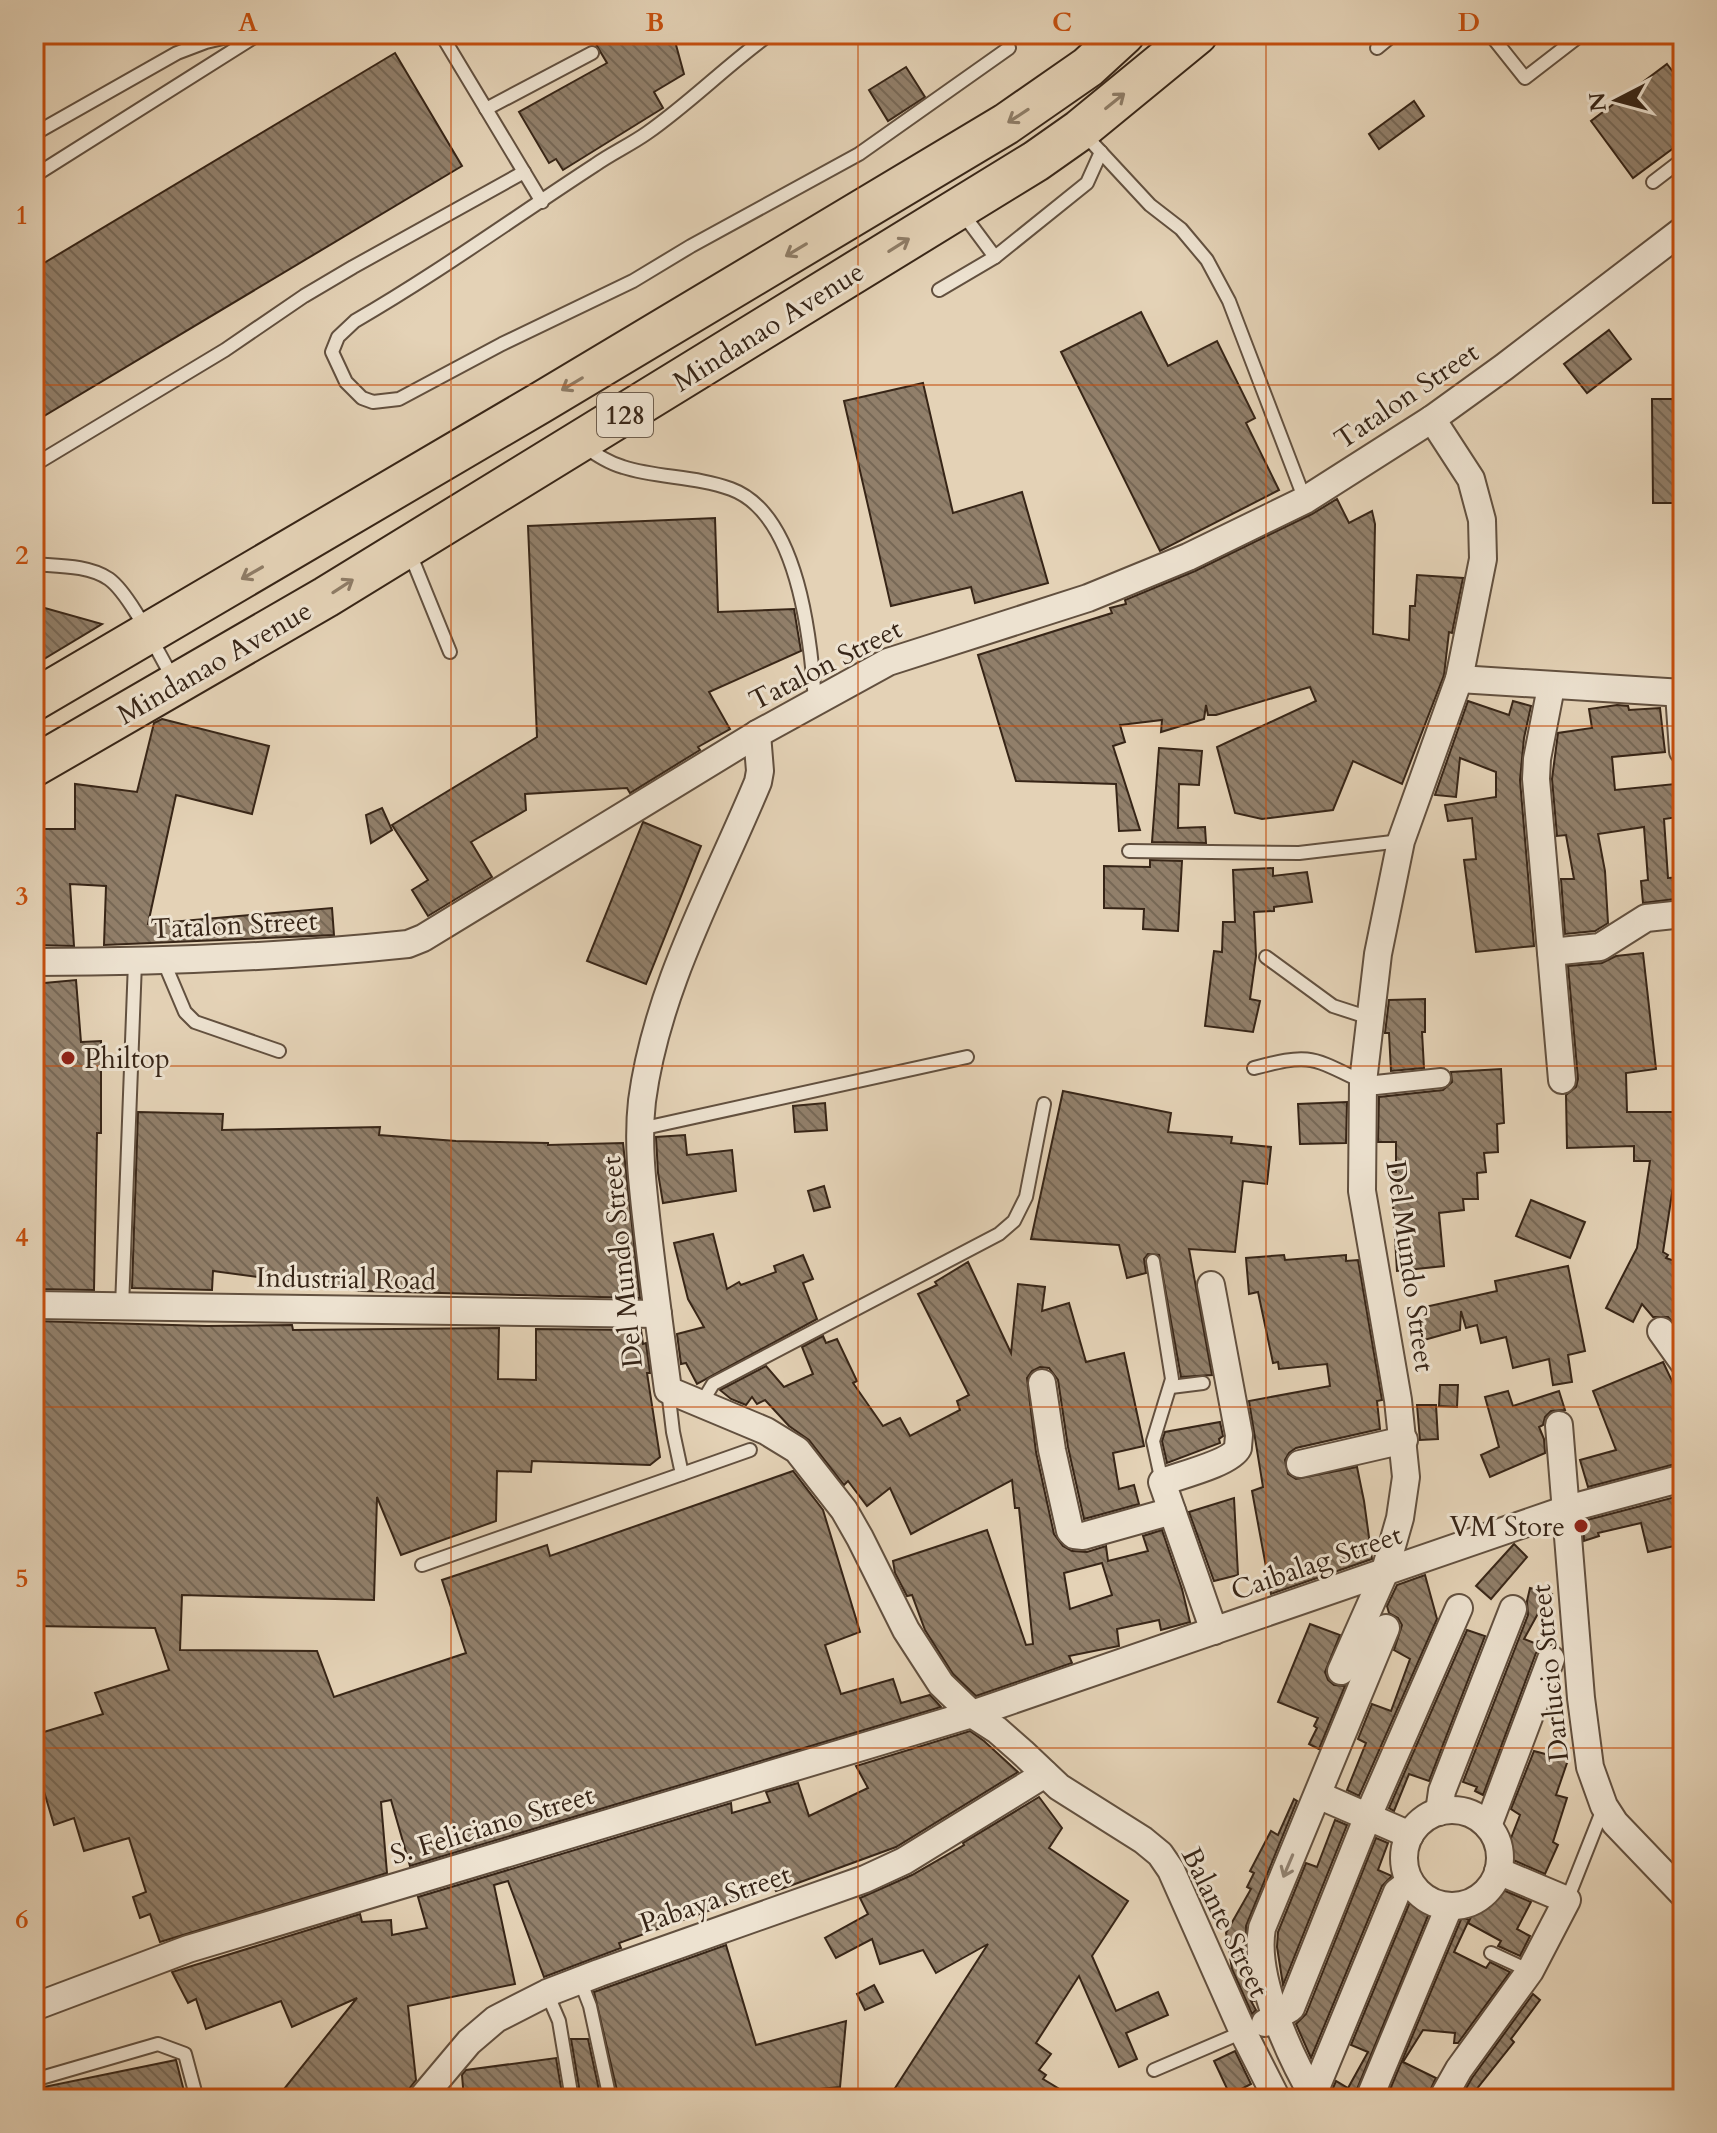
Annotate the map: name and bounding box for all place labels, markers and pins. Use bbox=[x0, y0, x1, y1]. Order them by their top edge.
place label: Philtop bbox=[84, 1040, 170, 1078]
marker: Philtop bbox=[59, 1049, 77, 1067]
place label: VM Store bbox=[1450, 1508, 1565, 1546]
marker: VM Store bbox=[1572, 1517, 1590, 1535]

